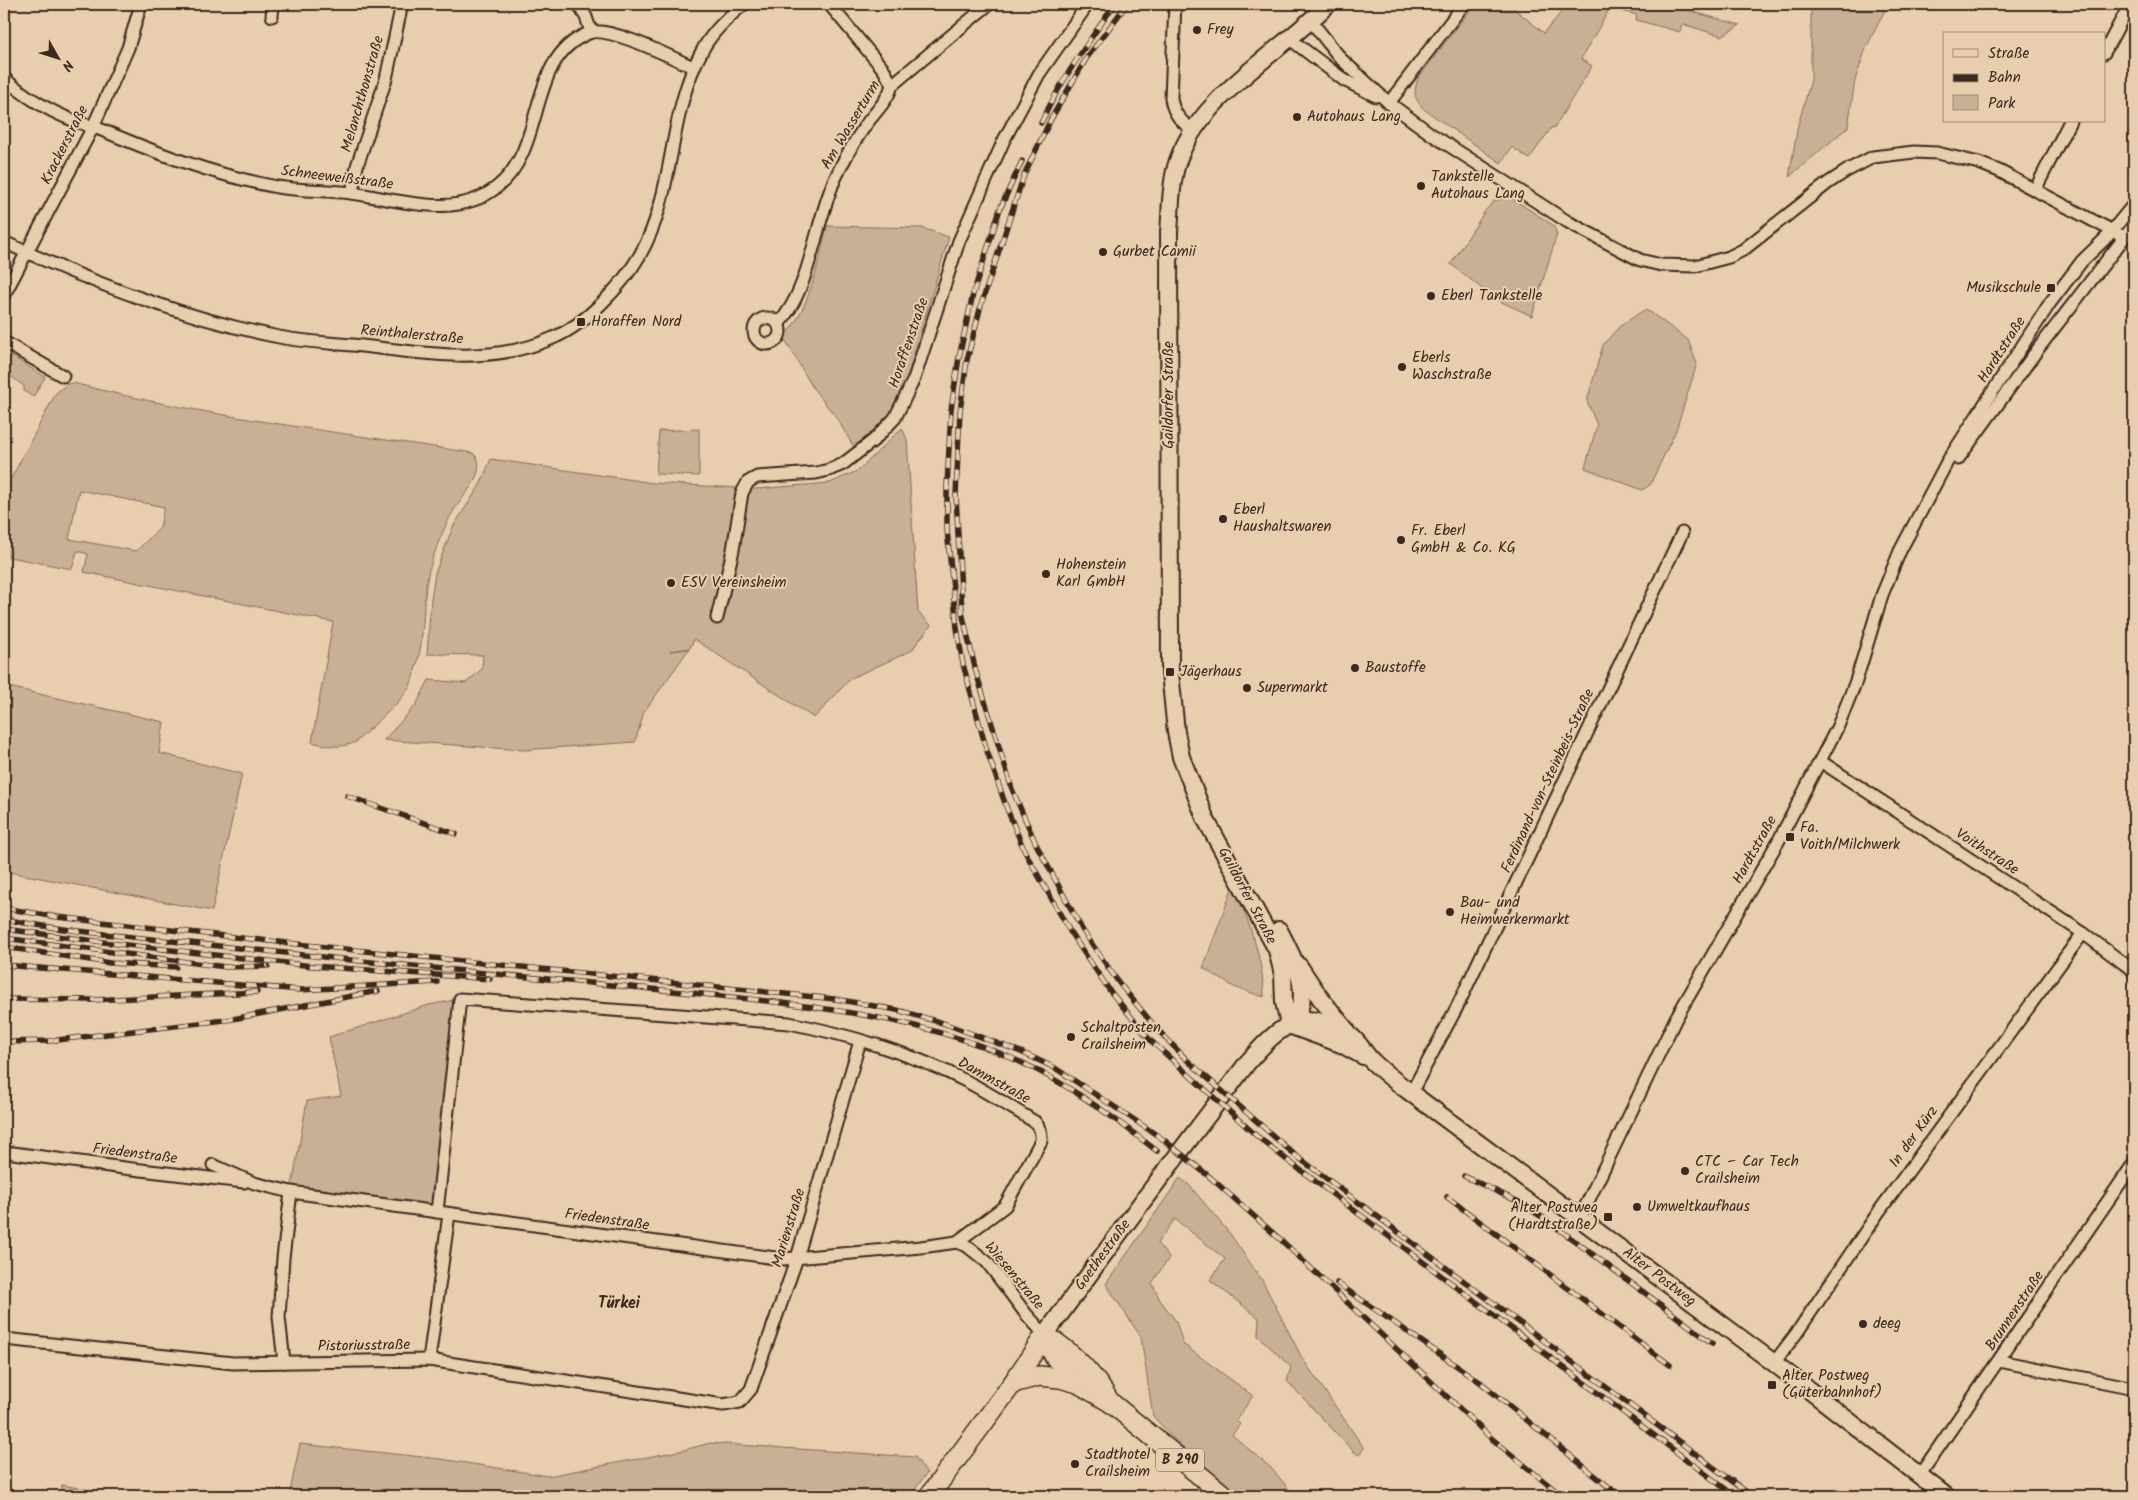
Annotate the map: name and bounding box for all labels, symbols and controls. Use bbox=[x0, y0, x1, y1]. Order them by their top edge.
place label: Frey bbox=[1207, 18, 1235, 42]
marker: Frey bbox=[1191, 24, 1203, 36]
north arrow bbox=[32, 32, 82, 82]
legend bbox=[1943, 32, 2106, 122]
street label: Melanchthonstraße bbox=[335, 33, 391, 155]
text: Straße bbox=[1988, 42, 2030, 66]
text: N bbox=[56, 55, 79, 76]
text: Bahn bbox=[1988, 66, 2021, 90]
street label: Am Wasserturm bbox=[815, 76, 887, 174]
text: Park bbox=[1988, 92, 2016, 116]
street label: Krackerstraße bbox=[35, 101, 95, 189]
place label: Autohaus Lang bbox=[1307, 105, 1401, 129]
marker: Autohaus Lang bbox=[1291, 111, 1303, 123]
street label: Schneeweißstraße bbox=[279, 159, 395, 197]
place label: Tankstelle Autohaus Lang bbox=[1431, 165, 1525, 206]
marker: Tankstelle Autohaus Lang bbox=[1415, 180, 1427, 192]
place label: Gurbet Camii bbox=[1113, 240, 1197, 264]
marker: Gurbet Camii bbox=[1097, 246, 1109, 258]
place label: Musikschule bbox=[1966, 276, 2041, 300]
marker: Musikschule bbox=[2045, 282, 2057, 294]
place label: Eberl Tankstelle bbox=[1441, 284, 1542, 308]
marker: Eberl Tankstelle bbox=[1425, 290, 1437, 302]
street label: Horaffenstraße bbox=[882, 294, 936, 392]
place label: Horaffen Nord bbox=[591, 310, 682, 334]
street label: Hardtstraße bbox=[1971, 312, 2033, 388]
marker: Horaffen Nord bbox=[575, 316, 587, 328]
street label: Reinthalerstraße bbox=[360, 319, 465, 351]
street label: Gaildorfer Straße bbox=[1157, 341, 1181, 449]
place label: Eberls Waschstraße bbox=[1412, 346, 1492, 387]
marker: Eberls Waschstraße bbox=[1396, 361, 1408, 373]
place label: Eberl Haushaltswaren bbox=[1233, 498, 1331, 539]
marker: Eberl Haushaltswaren bbox=[1217, 513, 1229, 525]
place label: Fr. Eberl GmbH & Co. KG bbox=[1411, 519, 1516, 560]
marker: Fr. Eberl GmbH & Co. KG bbox=[1395, 534, 1407, 546]
place label: Hohenstein Karl GmbH bbox=[1056, 553, 1126, 594]
marker: Hohenstein Karl GmbH bbox=[1040, 568, 1052, 580]
place label: ESV Vereinsheim bbox=[681, 571, 786, 595]
marker: ESV Vereinsheim bbox=[665, 577, 677, 589]
place label: Baustoffe bbox=[1365, 656, 1426, 680]
place label: Jägerhaus bbox=[1180, 660, 1242, 684]
marker: Baustoffe bbox=[1349, 662, 1361, 674]
marker: Jägerhaus bbox=[1164, 666, 1176, 678]
place label: Supermarkt bbox=[1257, 676, 1328, 700]
marker: Supermarkt bbox=[1241, 682, 1253, 694]
street label: Ferdinand-von-Steinbeis-Straße bbox=[1495, 685, 1601, 877]
street label: Hardtstraße bbox=[1726, 811, 1784, 889]
place label: Fa. Voith/Milchwerk bbox=[1800, 816, 1901, 857]
street label: Voithstraße bbox=[1950, 822, 2024, 882]
marker: Fa. Voith/Milchwerk bbox=[1784, 831, 1796, 843]
street label: Gaildorfer Straße bbox=[1211, 843, 1283, 949]
place label: Bau- und Heimwerkermarkt bbox=[1460, 891, 1570, 932]
marker: Bau- und Heimwerkermarkt bbox=[1444, 906, 1456, 918]
place label: Schaltposten Crailsheim bbox=[1081, 1016, 1161, 1057]
marker: Schaltposten Crailsheim bbox=[1065, 1031, 1077, 1043]
street label: Dammstraße bbox=[953, 1051, 1035, 1111]
street label: In der Kürz bbox=[1883, 1101, 1945, 1173]
street label: Friedenstraße bbox=[91, 1137, 179, 1171]
place label: CTC – Car Tech Crailsheim bbox=[1695, 1150, 1799, 1191]
marker: CTC – Car Tech Crailsheim bbox=[1679, 1165, 1691, 1177]
street label: Marienstraße bbox=[766, 1185, 813, 1271]
place label: Umweltkaufhaus bbox=[1647, 1195, 1750, 1219]
place label: Alter Postweg (Hardtstraße) bbox=[1508, 1196, 1598, 1237]
marker: Umweltkaufhaus bbox=[1631, 1201, 1643, 1213]
street label: Friedenstraße bbox=[563, 1202, 651, 1238]
marker: Alter Postweg (Hardtstraße) bbox=[1602, 1211, 1614, 1223]
street label: Goethestraße bbox=[1069, 1214, 1137, 1296]
street label: Wiesenstraße bbox=[978, 1237, 1050, 1316]
street label: Alter Postweg bbox=[1617, 1241, 1701, 1313]
street label: Brunnenstraße bbox=[1979, 1266, 2051, 1356]
district label: Türkei bbox=[598, 1291, 641, 1316]
place label: deeg bbox=[1873, 1312, 1901, 1336]
marker: deeg bbox=[1857, 1318, 1869, 1330]
street label: Pistoriusstraße bbox=[318, 1333, 411, 1359]
place label: Alter Postweg (Güterbahnhof) bbox=[1782, 1364, 1882, 1405]
marker: Alter Postweg (Güterbahnhof) bbox=[1766, 1379, 1778, 1391]
place label: Stadthotel Crailsheim bbox=[1085, 1443, 1150, 1484]
road number: B 290 bbox=[1156, 1448, 1204, 1472]
marker: Stadthotel Crailsheim bbox=[1069, 1458, 1081, 1470]

